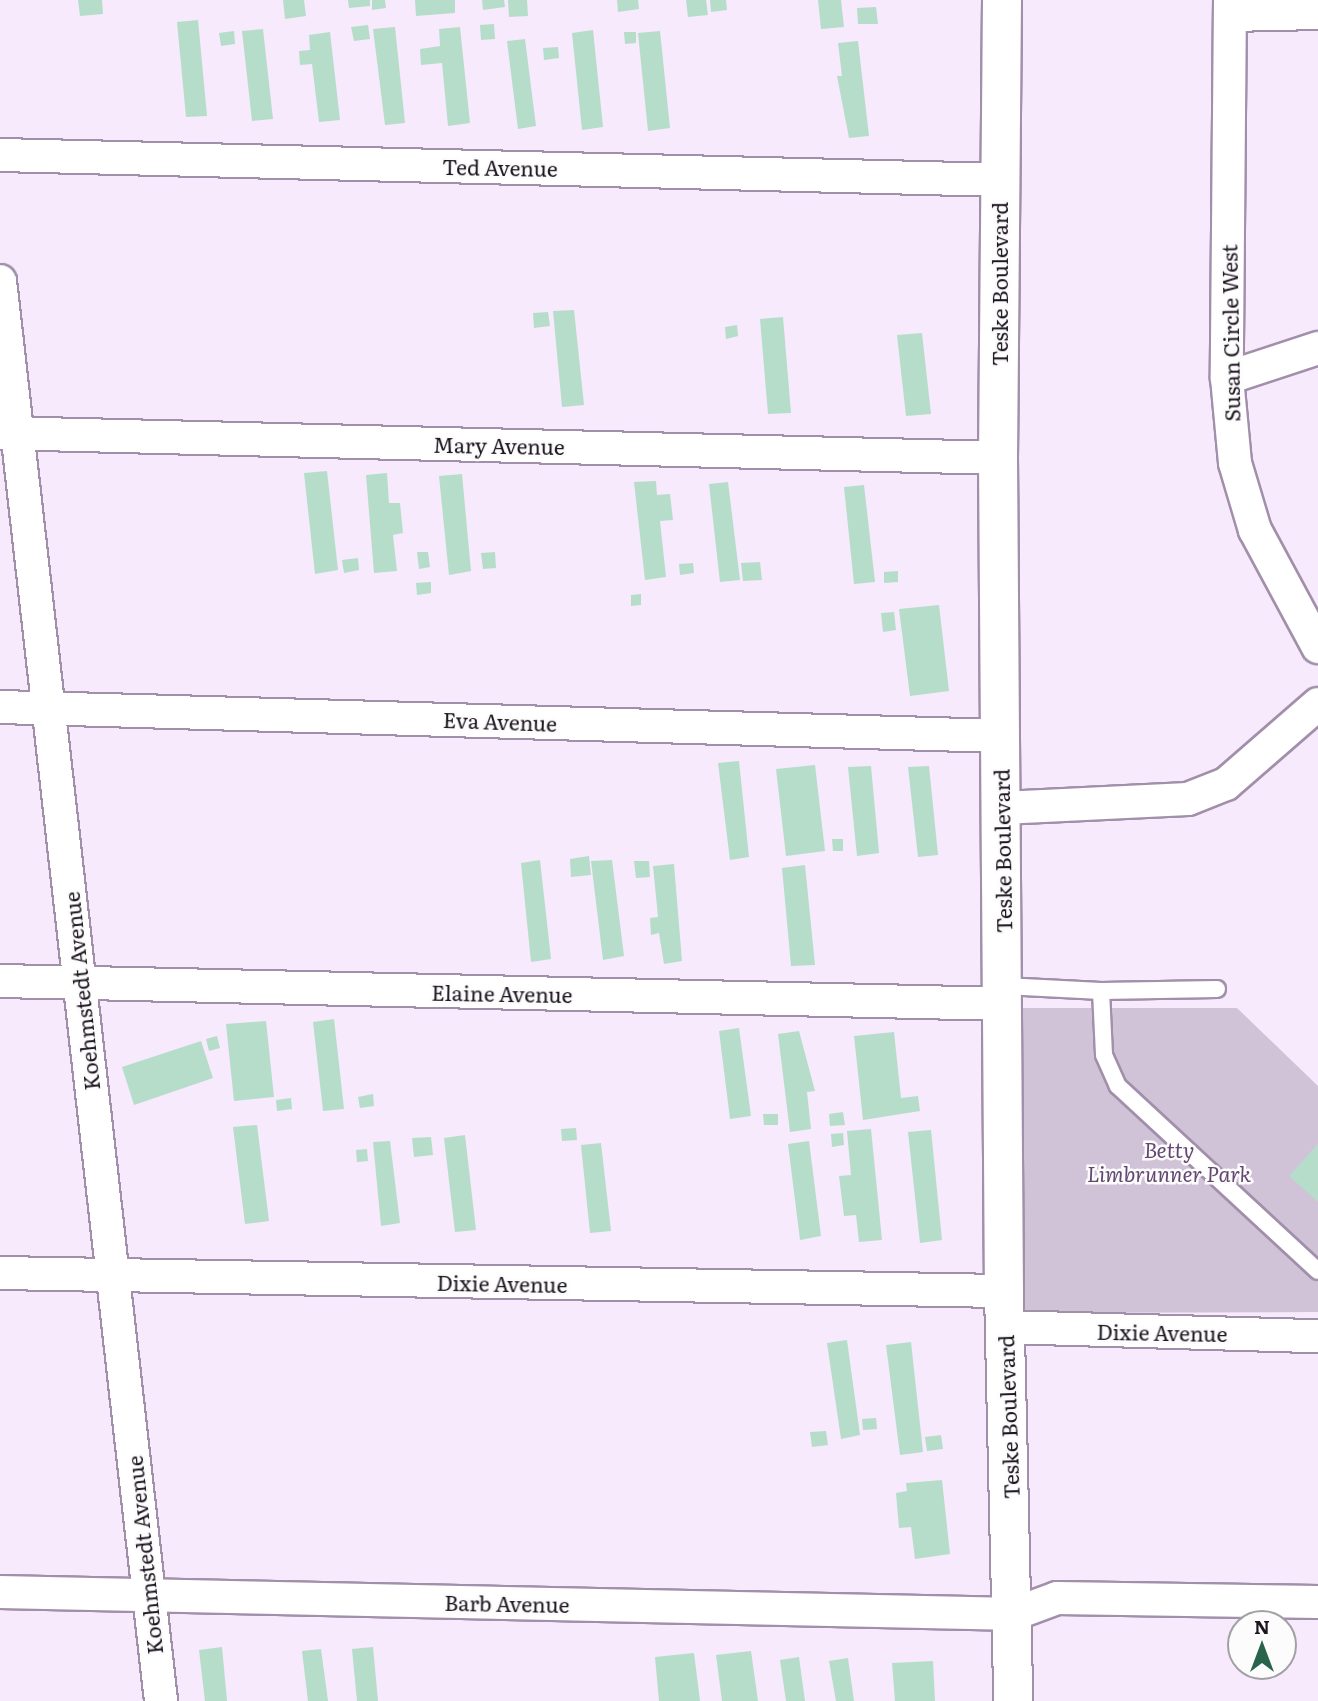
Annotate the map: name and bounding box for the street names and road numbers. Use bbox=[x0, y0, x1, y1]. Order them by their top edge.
street label: Ted Avenue bbox=[442, 153, 558, 181]
street label: Teske Boulevard bbox=[986, 202, 1012, 366]
street label: Susan Circle West bbox=[1216, 244, 1244, 422]
street label: Mary Avenue bbox=[433, 431, 565, 459]
street label: Eva Avenue bbox=[442, 706, 558, 736]
street label: Teske Boulevard bbox=[988, 769, 1016, 933]
street label: Koehmstedt Avenue bbox=[58, 890, 104, 1092]
street label: Elaine Avenue bbox=[431, 979, 573, 1007]
street label: Dixie Avenue bbox=[436, 1269, 568, 1297]
street label: Dixie Avenue bbox=[1096, 1318, 1228, 1346]
street label: Teske Boulevard bbox=[993, 1334, 1023, 1500]
street label: Koehmstedt Avenue bbox=[121, 1454, 167, 1656]
street label: Barb Avenue bbox=[444, 1589, 570, 1617]

